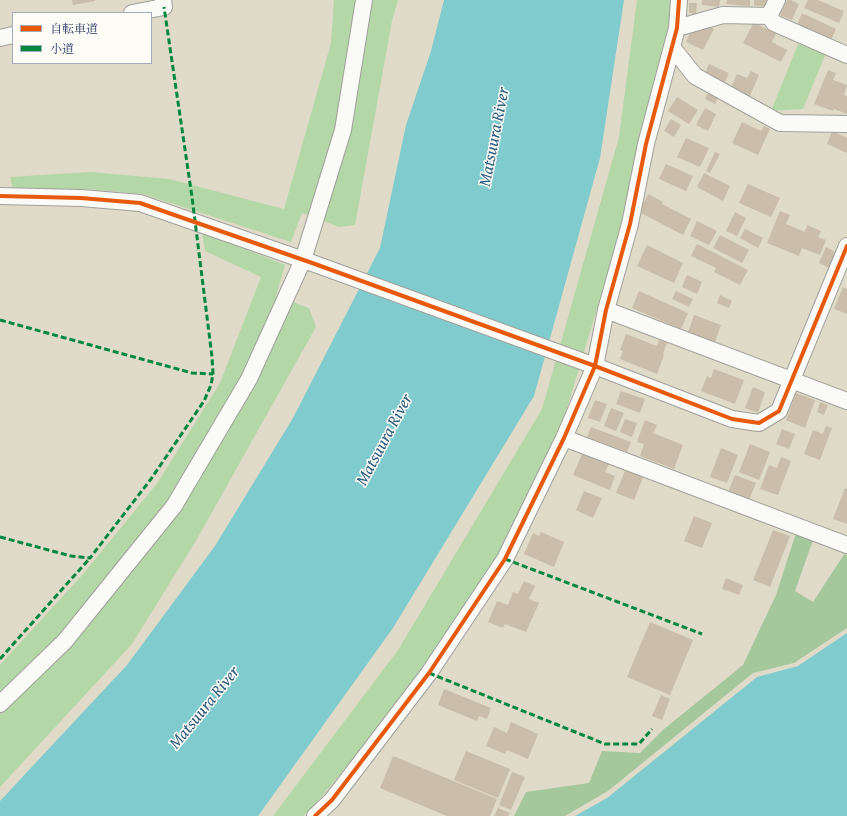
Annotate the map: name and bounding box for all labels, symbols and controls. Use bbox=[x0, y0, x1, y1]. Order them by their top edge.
legend bbox=[12, 12, 152, 64]
text: 自転車道 bbox=[50, 20, 98, 37]
text: 小道 bbox=[50, 40, 74, 57]
water label: Matsuura River bbox=[475, 86, 515, 188]
water label: Matsuura River bbox=[352, 391, 418, 489]
water label: Matsuura River bbox=[165, 662, 245, 754]

